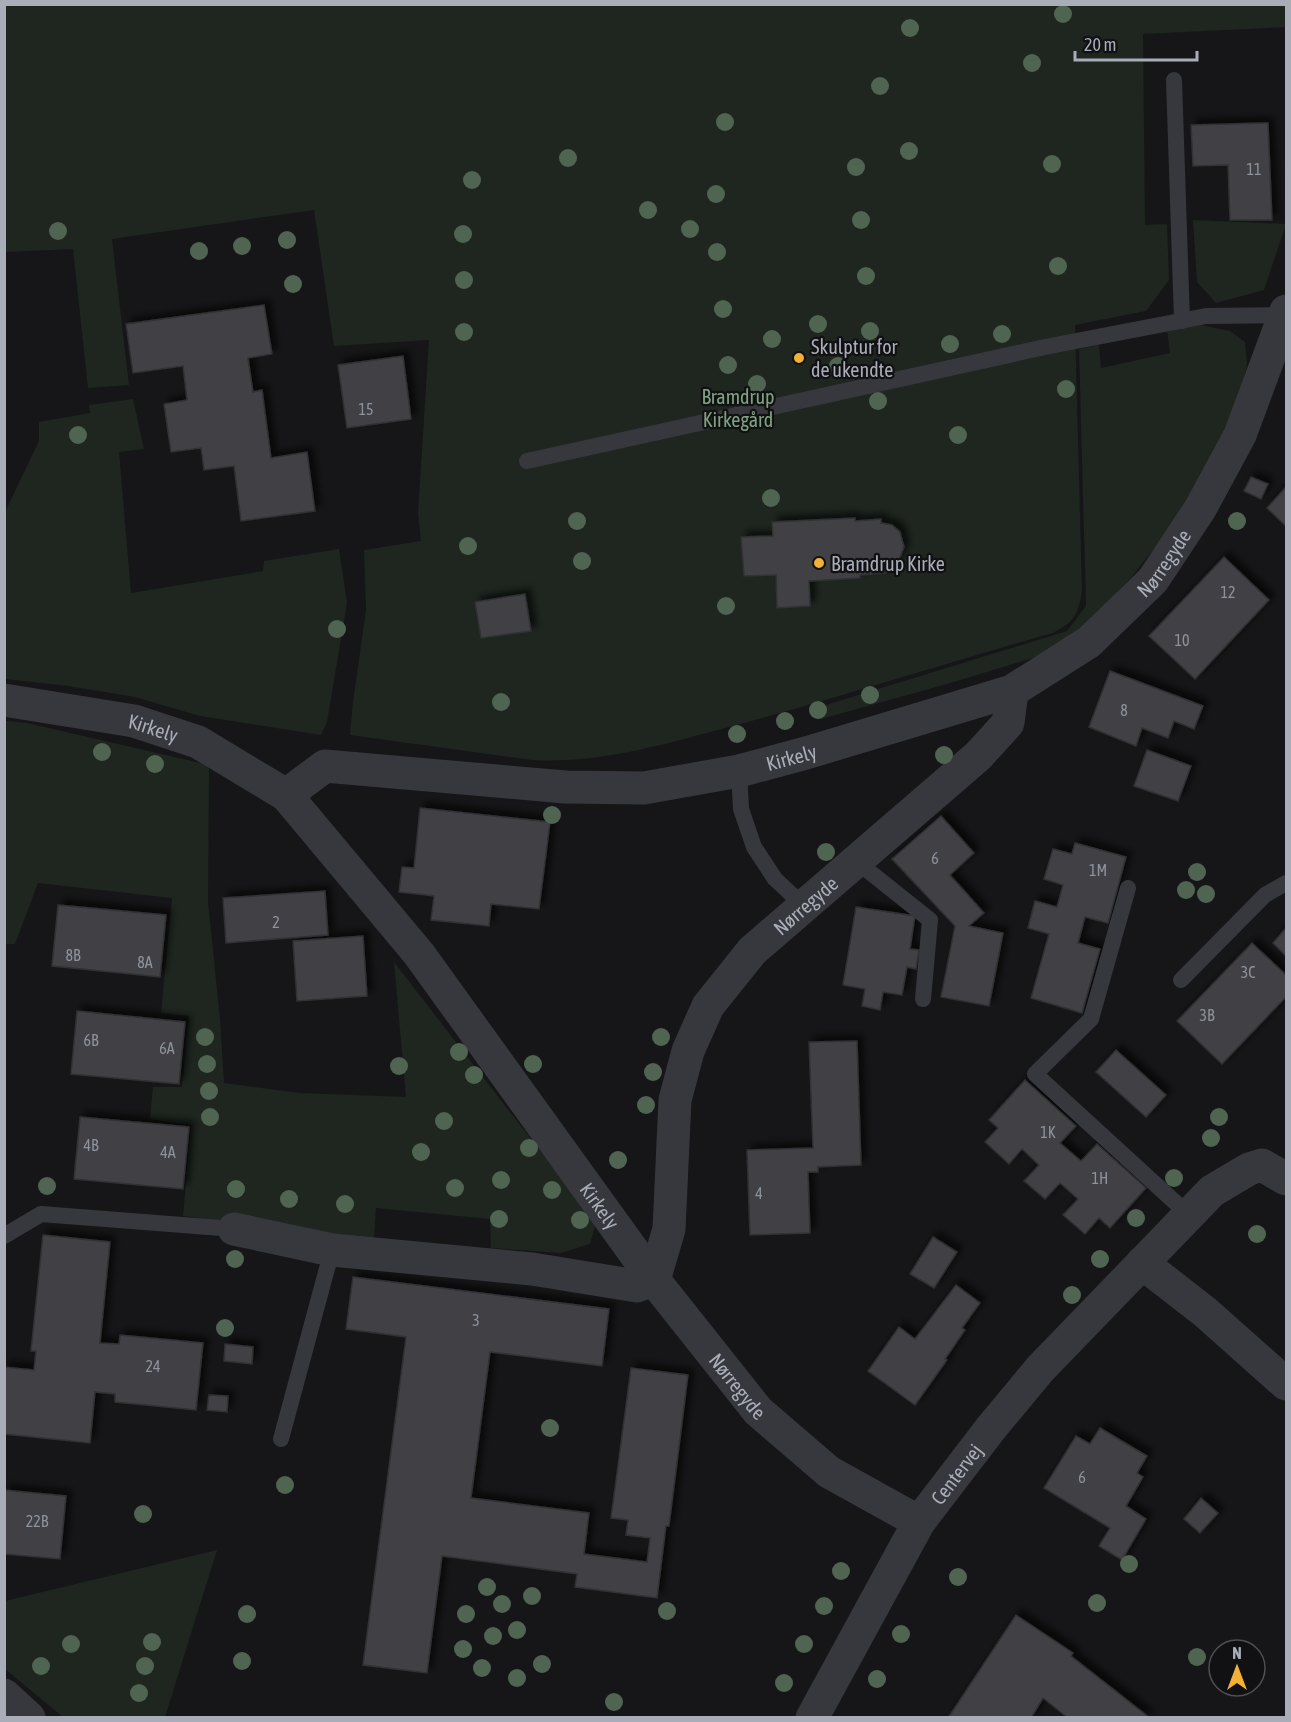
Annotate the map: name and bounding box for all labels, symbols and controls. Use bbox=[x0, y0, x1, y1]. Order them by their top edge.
scale bar bbox=[1075, 24, 1196, 62]
text: 20 m bbox=[1084, 34, 1116, 55]
house number: 11 bbox=[1246, 160, 1262, 178]
place label: Skulptur for de ukendte bbox=[811, 335, 899, 381]
marker: Skulptur for de ukendte bbox=[792, 351, 806, 365]
park label: Bramdrup Kirkegård bbox=[701, 385, 775, 431]
house number: 15 bbox=[358, 400, 374, 418]
street label: Nørregyde bbox=[1132, 525, 1195, 601]
place label: Bramdrup Kirke bbox=[831, 552, 945, 575]
marker: Bramdrup Kirke bbox=[812, 556, 826, 570]
house number: 12 bbox=[1220, 583, 1236, 601]
house number: 10 bbox=[1174, 631, 1190, 649]
house number: 8 bbox=[1120, 701, 1128, 719]
street label: Kirkely bbox=[127, 709, 181, 746]
street label: Kirkely bbox=[763, 739, 819, 775]
house number: 6 bbox=[931, 849, 939, 867]
house number: 1M bbox=[1089, 861, 1107, 879]
street label: Nørregyde bbox=[768, 871, 842, 939]
house number: 2 bbox=[272, 913, 280, 931]
house number: 8B bbox=[65, 946, 81, 964]
house number: 8A bbox=[137, 953, 153, 971]
house number: 3C bbox=[1241, 963, 1255, 981]
house number: 3B bbox=[1199, 1006, 1215, 1024]
house number: 6B bbox=[83, 1031, 99, 1049]
house number: 6A bbox=[159, 1039, 175, 1057]
house number: 1K bbox=[1040, 1123, 1056, 1141]
house number: 4B bbox=[83, 1136, 99, 1154]
house number: 4A bbox=[160, 1143, 176, 1161]
house number: 1H bbox=[1092, 1169, 1108, 1187]
street label: Kirkely bbox=[576, 1178, 625, 1233]
house number: 4 bbox=[755, 1184, 763, 1202]
house number: 3 bbox=[472, 1311, 480, 1329]
street label: Nørregyde bbox=[705, 1348, 770, 1424]
house number: 24 bbox=[145, 1357, 161, 1375]
street label: Centervej bbox=[925, 1439, 986, 1509]
house number: 6 bbox=[1078, 1468, 1086, 1486]
house number: 22B bbox=[26, 1512, 49, 1530]
north arrow bbox=[1207, 1638, 1267, 1698]
text: N bbox=[1232, 1644, 1242, 1662]

